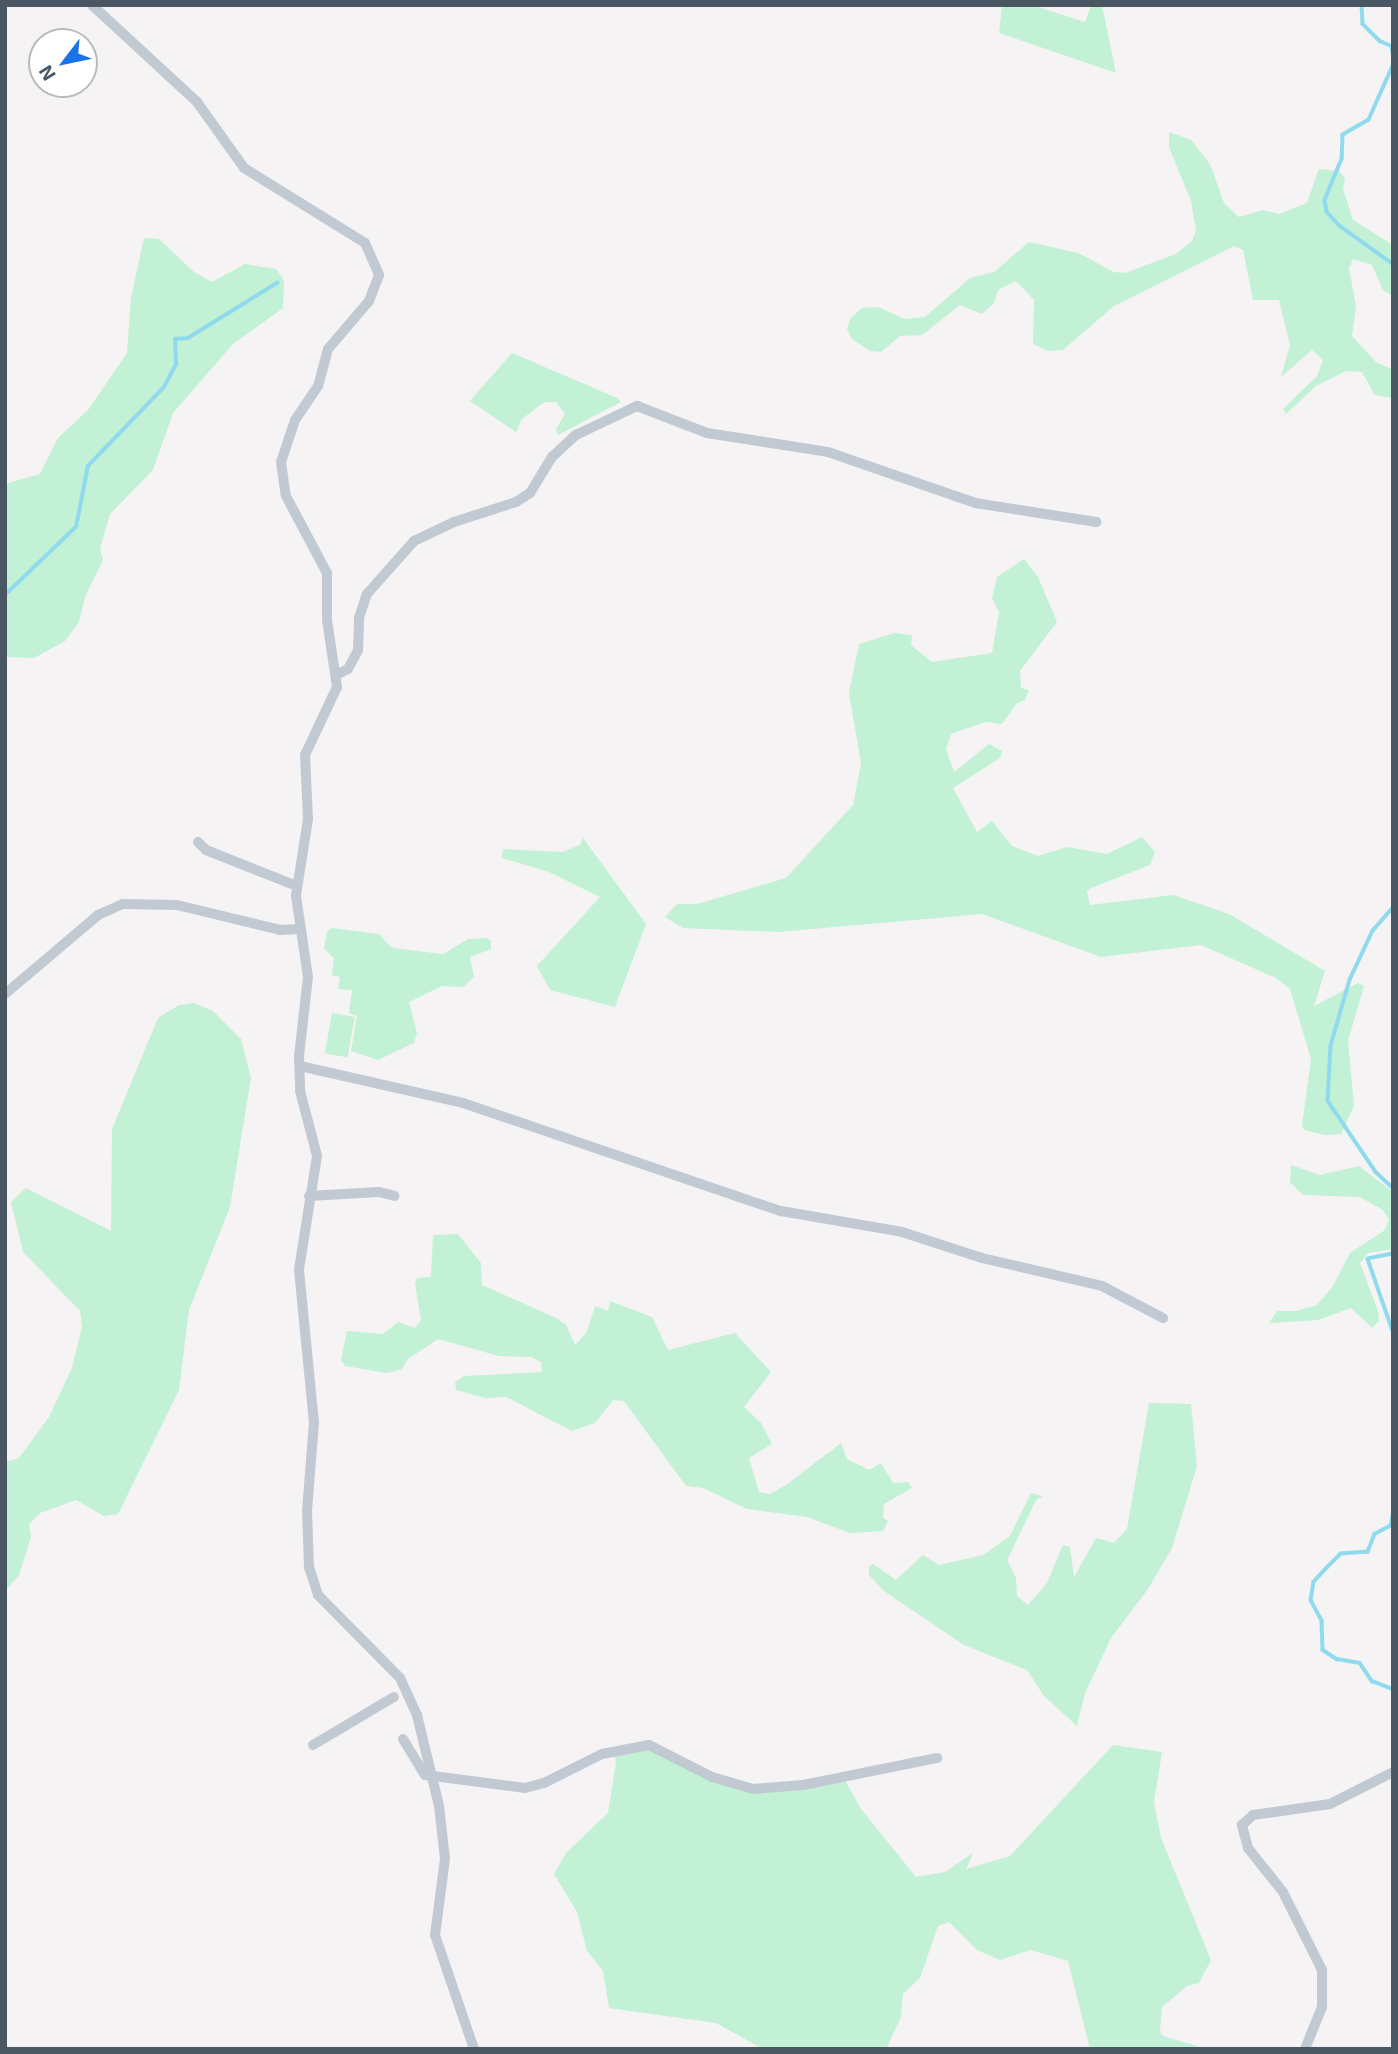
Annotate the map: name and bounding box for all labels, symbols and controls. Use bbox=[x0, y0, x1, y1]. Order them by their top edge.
north arrow bbox=[28, 28, 98, 98]
text: N bbox=[33, 61, 60, 85]

